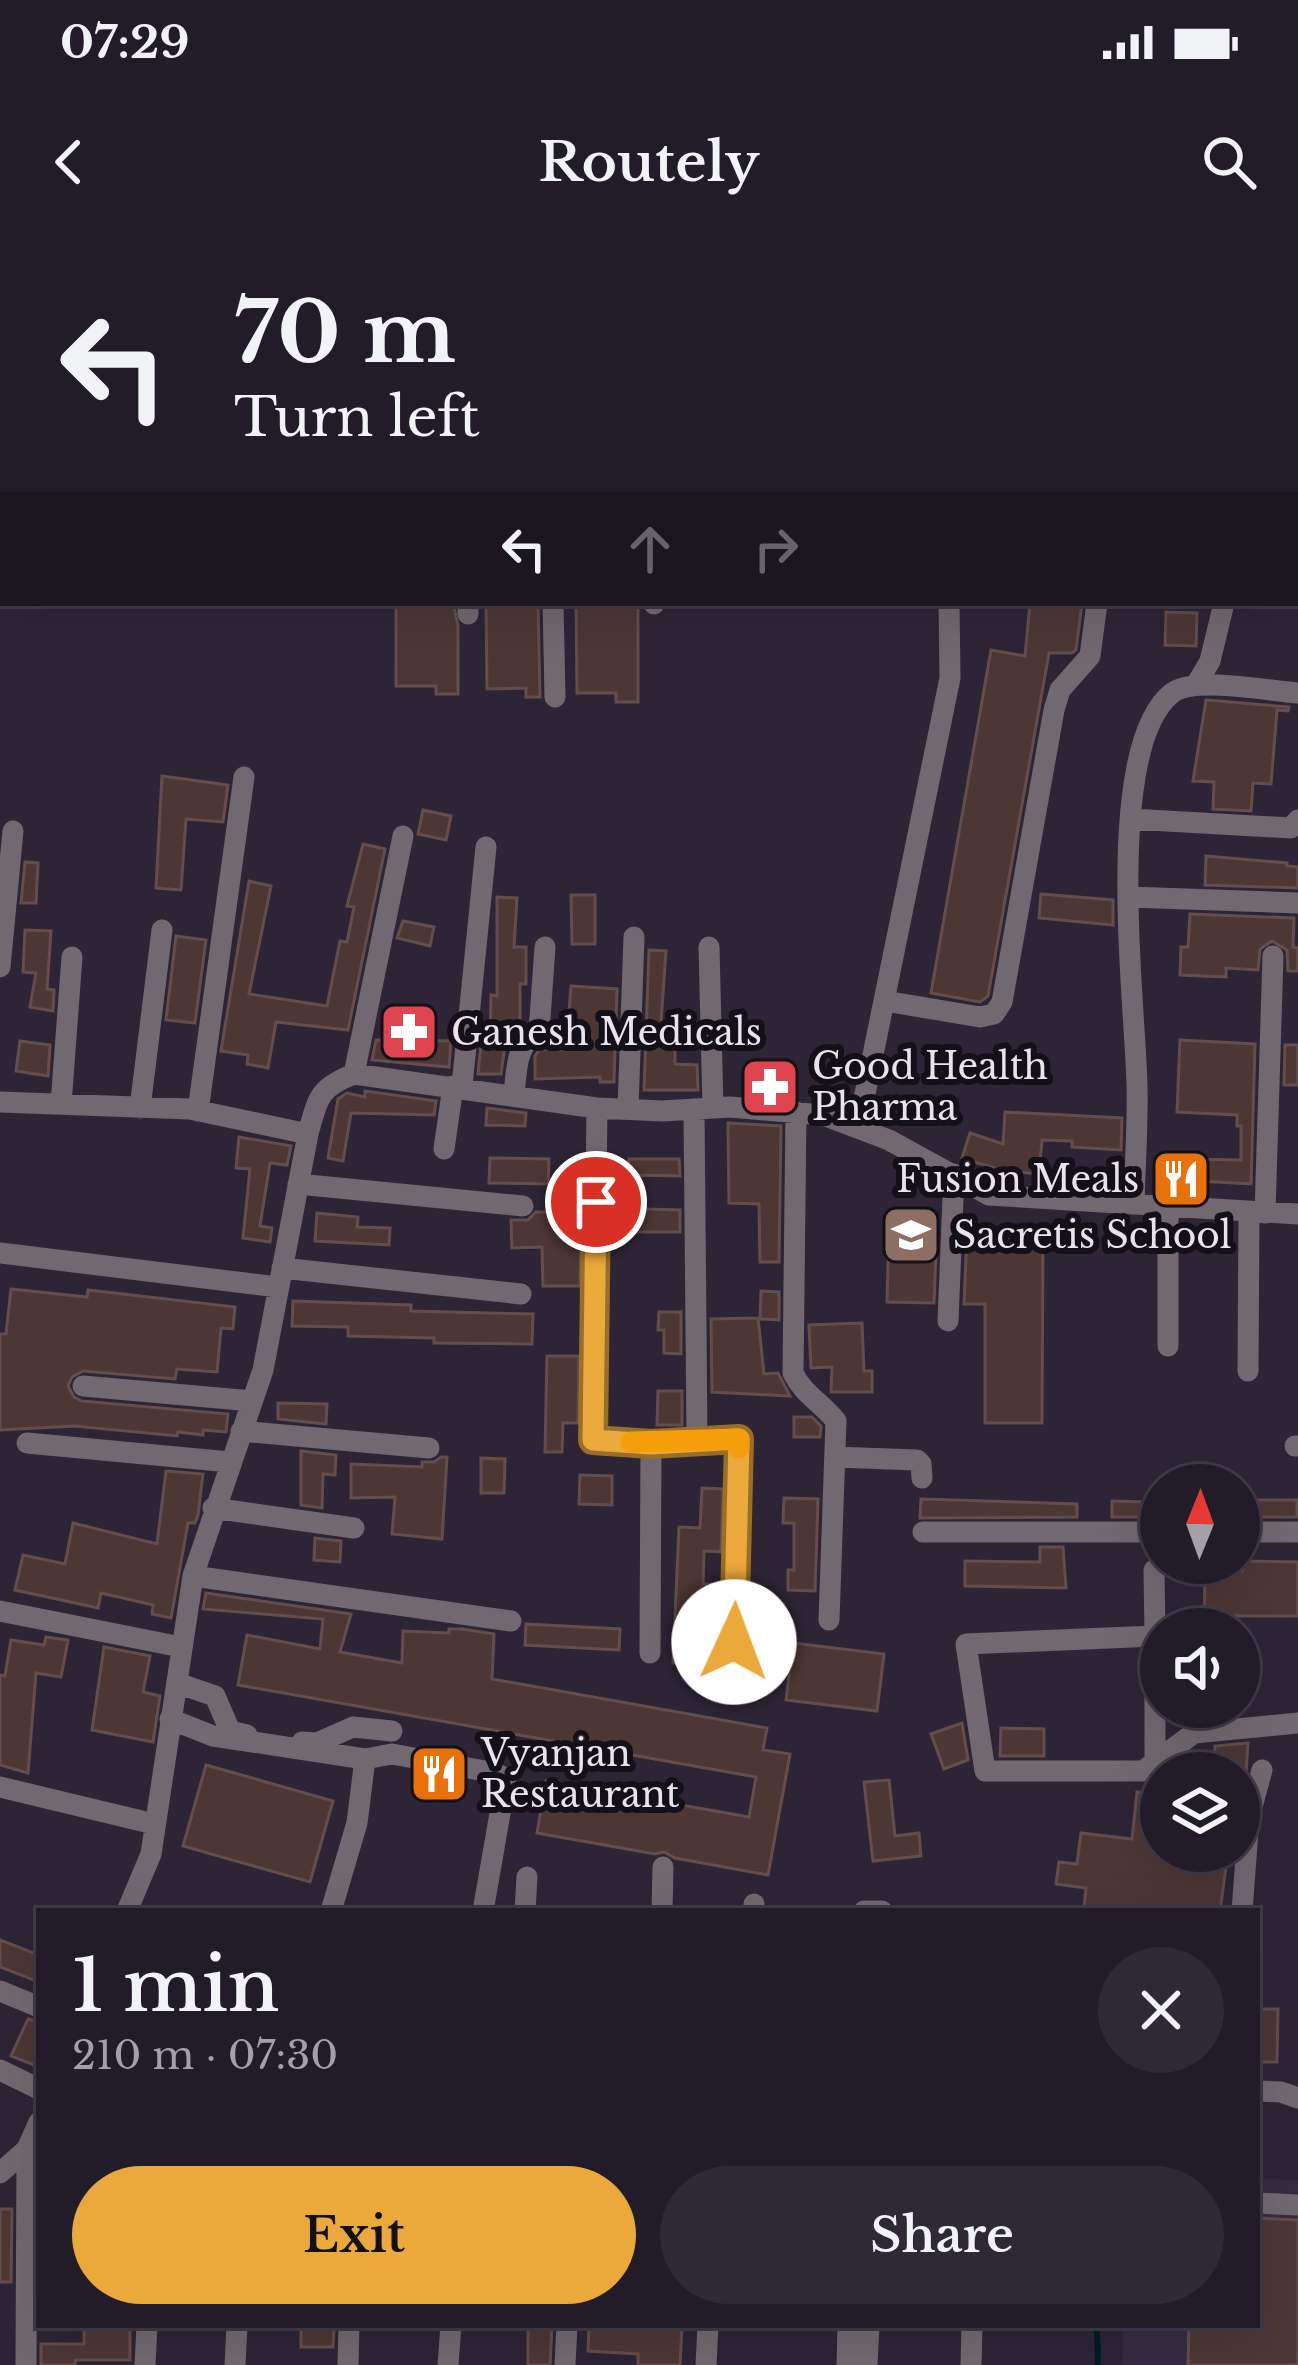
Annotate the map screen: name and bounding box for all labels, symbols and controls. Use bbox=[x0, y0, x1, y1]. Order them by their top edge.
text: 07:29 bbox=[60, 14, 190, 70]
icon: back bbox=[36, 129, 102, 195]
text: Routely bbox=[539, 129, 759, 196]
icon: search bbox=[1196, 129, 1262, 195]
text: 70 m bbox=[234, 281, 456, 385]
icon: left bbox=[36, 288, 192, 444]
text: Turn left bbox=[234, 384, 480, 451]
icon: left bbox=[491, 516, 557, 582]
icon: ahead bbox=[617, 516, 683, 582]
icon: right bbox=[743, 516, 809, 582]
pharmacy icon: Ganesh Medicals bbox=[378, 1001, 440, 1063]
place label: Ganesh Medicals bbox=[451, 1010, 762, 1055]
place label: Good Health Pharma bbox=[812, 1044, 1048, 1130]
pharmacy icon: Good Health Pharma bbox=[739, 1056, 801, 1118]
restaurant icon: Fusion Meals bbox=[1150, 1148, 1212, 1210]
pin bbox=[545, 1151, 647, 1253]
place label: Fusion Meals bbox=[897, 1157, 1139, 1202]
icon: arrive bbox=[563, 1169, 629, 1235]
school or university icon: Sacretis School bbox=[880, 1204, 942, 1266]
place label: Sacretis School bbox=[953, 1213, 1232, 1258]
north arrow bbox=[1140, 1464, 1260, 1584]
map controls bbox=[1140, 1464, 1260, 1872]
position arrow bbox=[671, 1579, 797, 1705]
button: sound bbox=[1140, 1608, 1260, 1728]
place label: Vyanjan Restaurant bbox=[480, 1731, 680, 1817]
restaurant icon: Vyanjan Restaurant bbox=[408, 1743, 470, 1805]
button: layers bbox=[1140, 1752, 1260, 1872]
text: 1 min bbox=[72, 1941, 279, 2030]
button: close bbox=[1098, 1947, 1224, 2073]
text: 210 m · 07:30 bbox=[72, 2031, 338, 2080]
button: Exit bbox=[72, 2166, 636, 2304]
button: Share bbox=[660, 2166, 1224, 2304]

